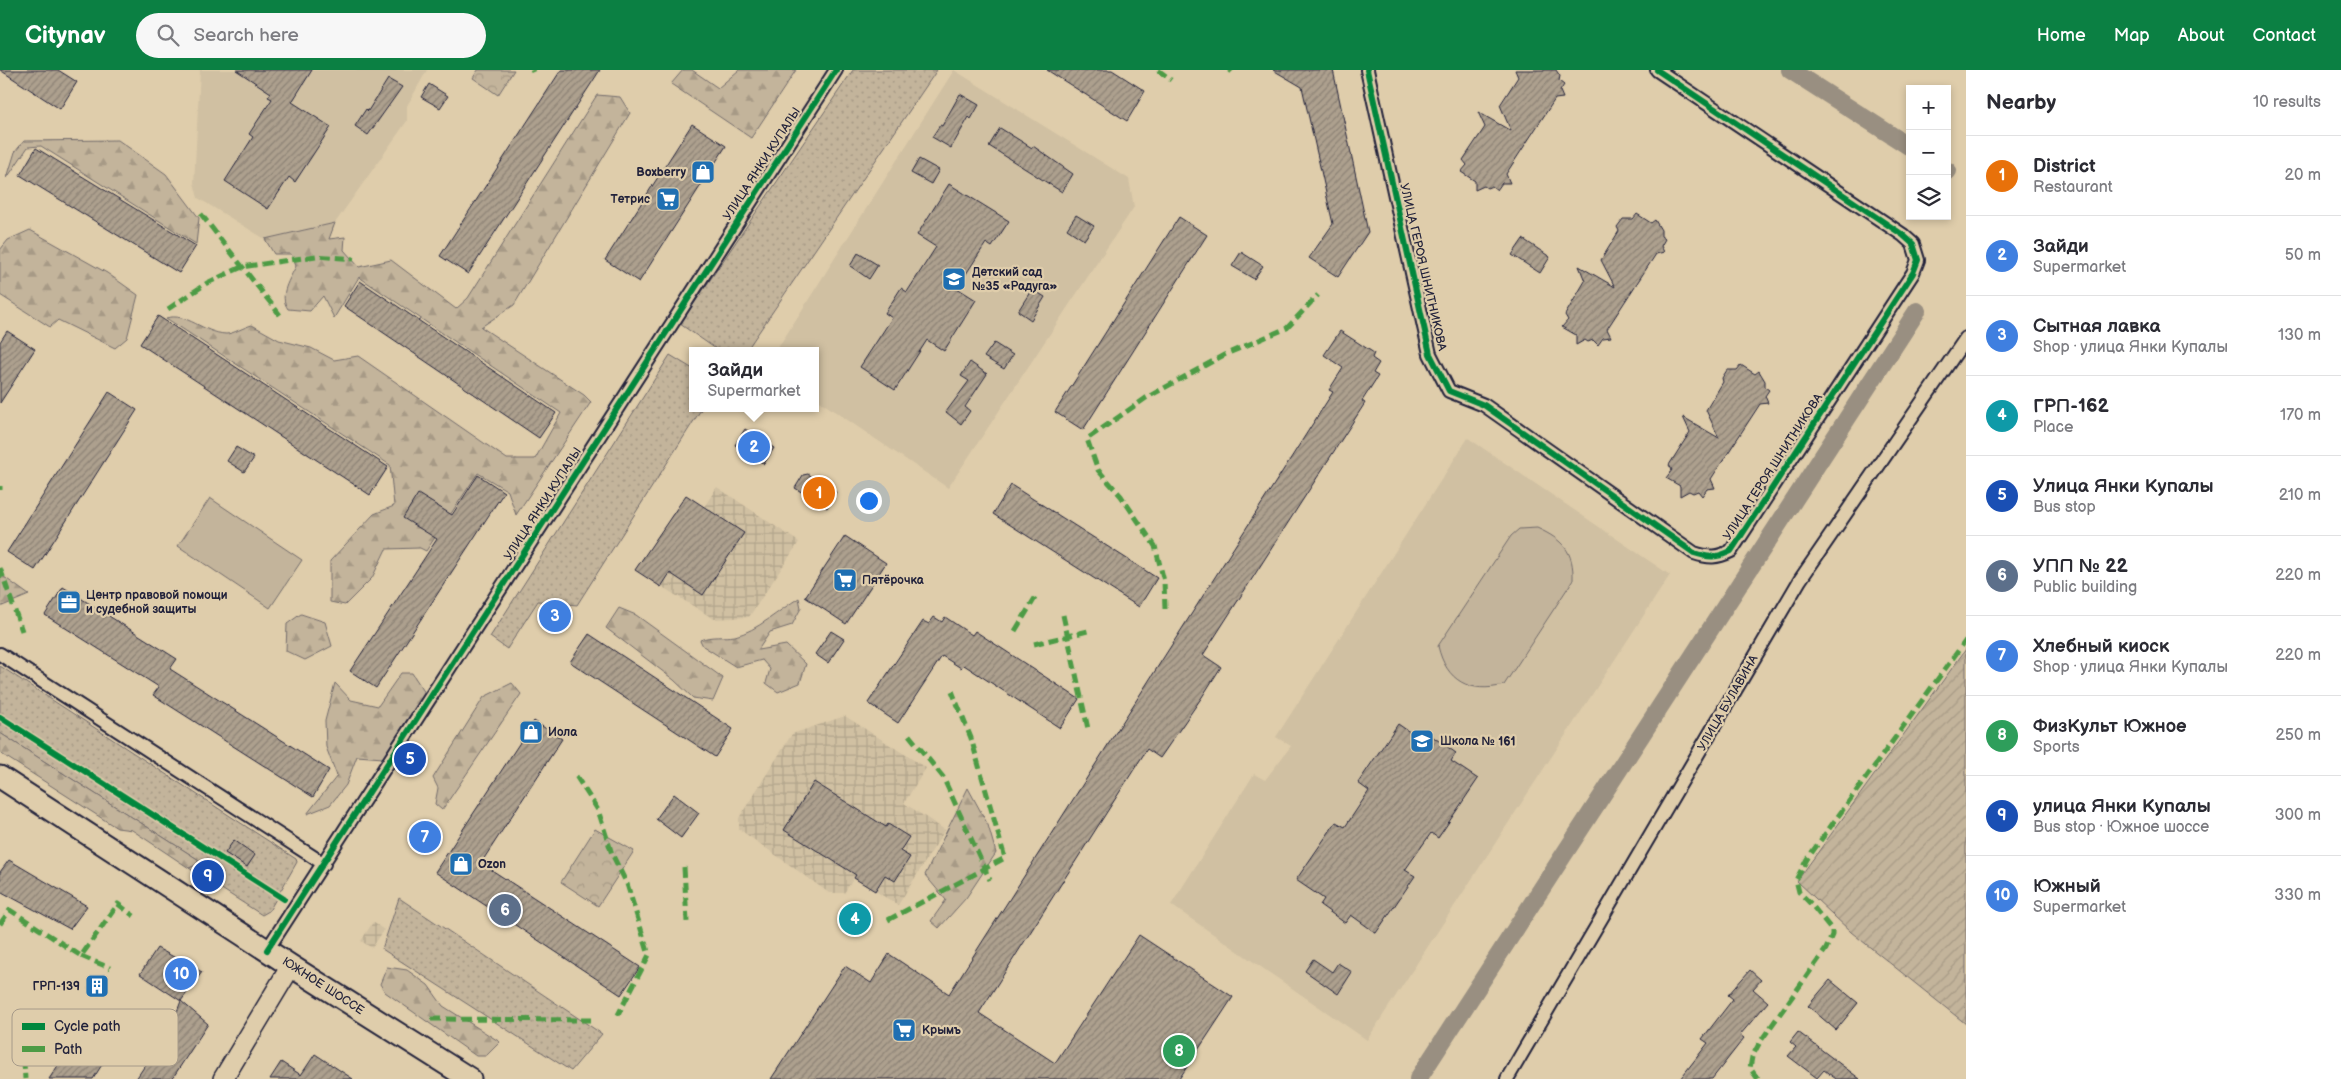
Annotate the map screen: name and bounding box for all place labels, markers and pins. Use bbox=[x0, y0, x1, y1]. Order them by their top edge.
shop icon: Boxberry bbox=[690, 159, 716, 185]
place label: Boxberry bbox=[636, 165, 686, 180]
supermarket icon: Тетрис bbox=[655, 186, 681, 212]
place label: Тетрис bbox=[611, 192, 650, 207]
place label: Детский сад №35 «Радуга» bbox=[972, 265, 1058, 294]
school or university icon: Детский сад №35 «Радуга» bbox=[941, 266, 967, 292]
pin: 2 bbox=[738, 428, 770, 466]
pin: 1 bbox=[803, 474, 835, 512]
supermarket icon: Пятёрочка bbox=[832, 567, 858, 593]
place label: Пятёрочка bbox=[862, 573, 925, 588]
place label: Центр правовой помощи и судебной защиты bbox=[86, 588, 228, 617]
office icon: Центр правовой помощи и судебной защиты bbox=[56, 589, 82, 615]
pin: 3 bbox=[539, 597, 571, 635]
shop icon: Иола bbox=[518, 719, 544, 745]
place label: Иола bbox=[548, 725, 578, 740]
school or university icon: Школа № 161 bbox=[1409, 728, 1435, 754]
place label: Школа № 161 bbox=[1440, 734, 1516, 749]
pin: 5 bbox=[394, 740, 426, 778]
pin: 7 bbox=[409, 818, 441, 856]
shop icon: Ozon bbox=[448, 851, 474, 877]
pin: 9 bbox=[192, 857, 224, 895]
place label: Ozon bbox=[478, 857, 506, 872]
pin: 6 bbox=[489, 891, 521, 929]
pin: 4 bbox=[839, 900, 871, 938]
pin: 10 bbox=[165, 955, 197, 993]
building icon: ГРП-139 bbox=[84, 973, 110, 999]
place label: ГРП-139 bbox=[32, 979, 80, 994]
supermarket icon: Крымъ bbox=[891, 1017, 917, 1043]
place label: Крымъ bbox=[922, 1023, 961, 1038]
pin: 8 bbox=[1163, 1032, 1195, 1070]

